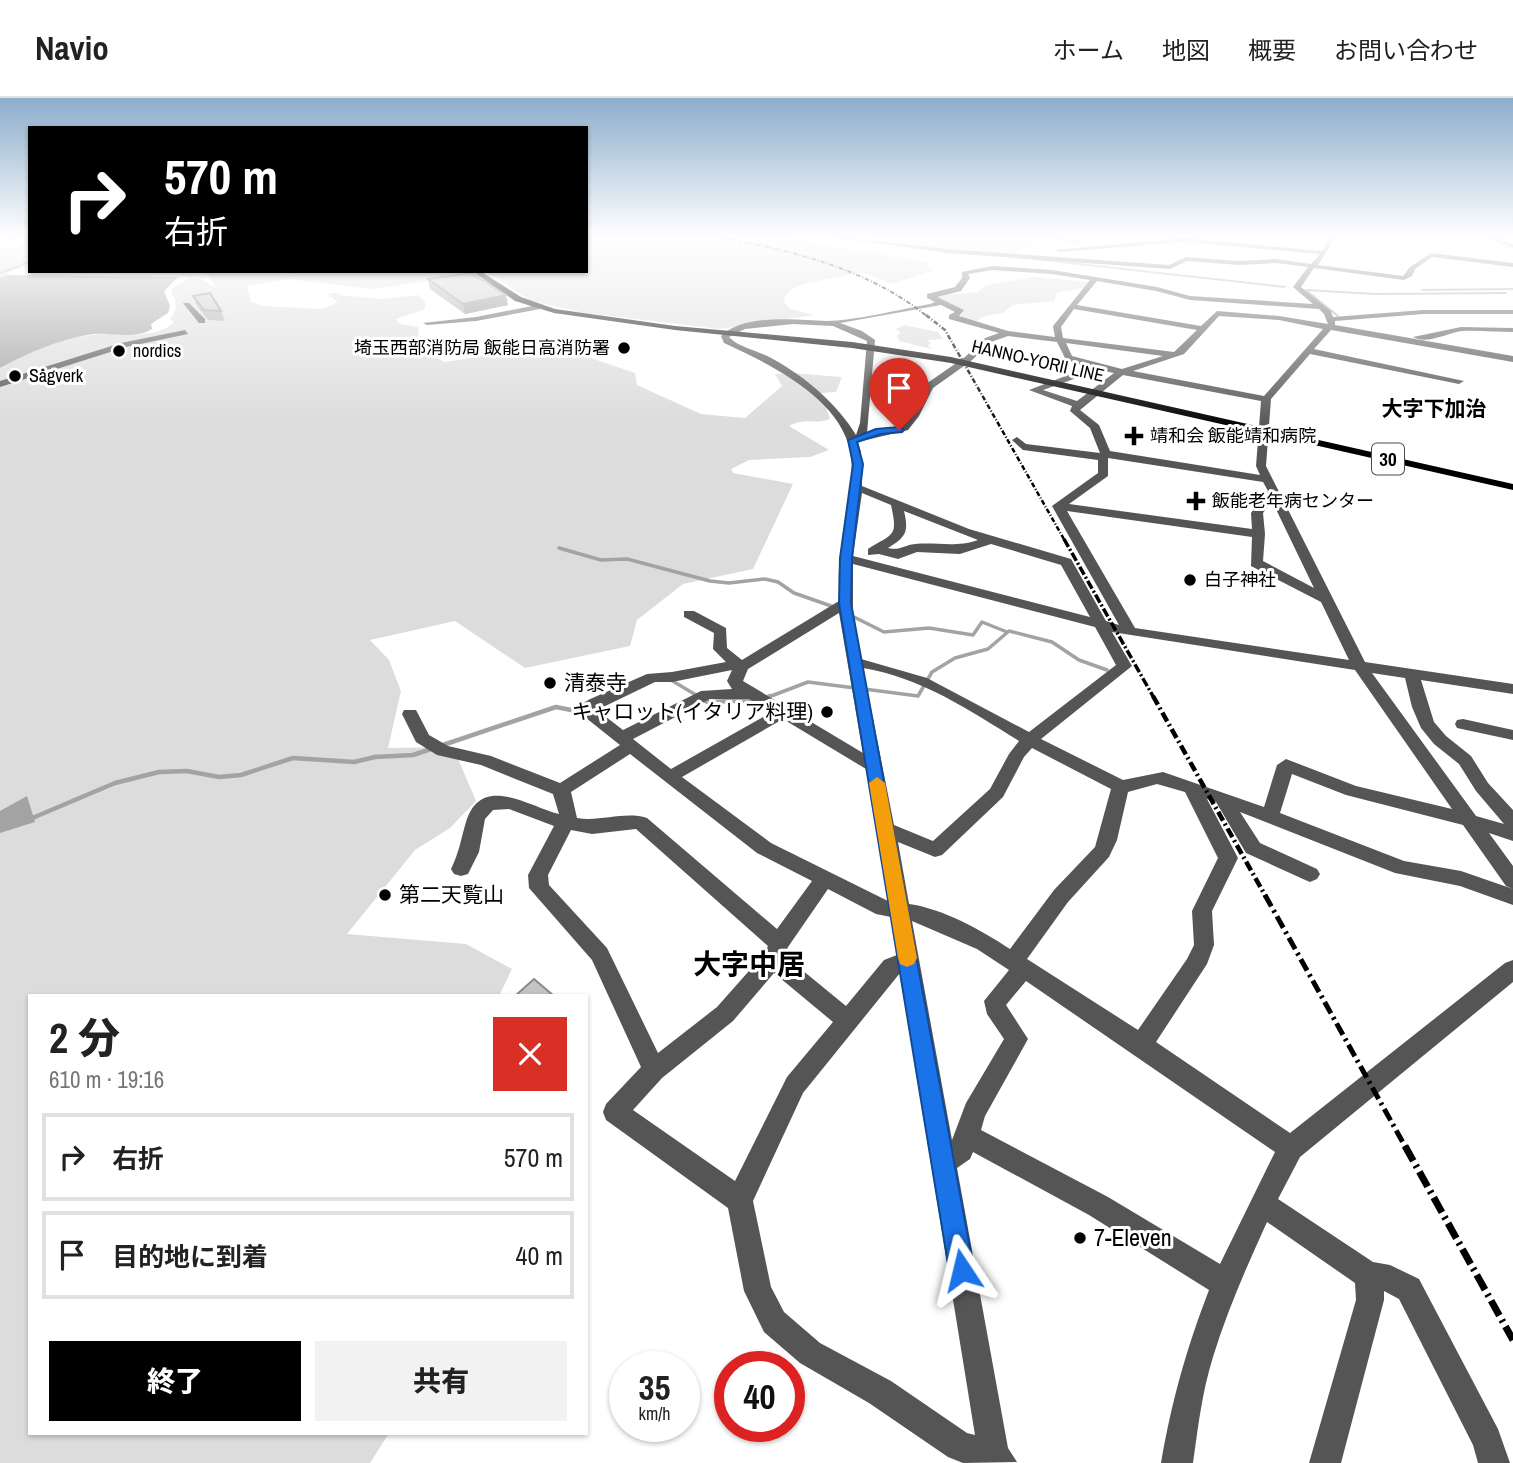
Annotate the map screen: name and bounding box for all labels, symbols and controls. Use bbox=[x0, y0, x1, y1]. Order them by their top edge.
text: Navio bbox=[35, 26, 109, 70]
text: ホーム bbox=[1053, 34, 1124, 66]
text: 地図 bbox=[1162, 34, 1210, 66]
text: 概要 bbox=[1248, 34, 1296, 66]
text: お問い合わせ bbox=[1334, 34, 1478, 66]
text: 570 m bbox=[164, 143, 278, 209]
icon: right bbox=[49, 154, 140, 245]
text: 右折 bbox=[164, 210, 228, 253]
street label: HANNO-YORII LINE bbox=[969, 333, 1107, 388]
place label: 埼玉西部消防局 飯能日高消防署 bbox=[354, 335, 610, 360]
place label: nordics bbox=[133, 338, 181, 363]
marker: 埼玉西部消防局 飯能日高消防署 bbox=[616, 340, 632, 356]
marker: nordics bbox=[111, 343, 127, 359]
pin bbox=[869, 358, 929, 430]
place label: Sågverk bbox=[29, 363, 84, 388]
marker: Sågverk bbox=[7, 368, 23, 384]
icon: arrive bbox=[880, 369, 918, 407]
district label: 大字下加治 bbox=[1382, 394, 1487, 423]
place label: 靖和会 飯能靖和病院 bbox=[1150, 423, 1316, 448]
marker: 靖和会 飯能靖和病院 bbox=[1124, 426, 1144, 446]
road number: 30 bbox=[1372, 444, 1404, 474]
place label: 飯能老年病センター bbox=[1212, 488, 1374, 513]
marker: 飯能老年病センター bbox=[1186, 491, 1206, 511]
place label: 白子神社 bbox=[1204, 567, 1276, 592]
marker: 白子神社 bbox=[1182, 572, 1198, 588]
place label: 清泰寺 bbox=[564, 668, 627, 697]
marker: 清泰寺 bbox=[542, 675, 558, 691]
place label: キャロット(イタリア料理) bbox=[571, 697, 813, 726]
marker: キャロット(イタリア料理) bbox=[819, 704, 835, 720]
place label: 第二天覧山 bbox=[399, 880, 504, 909]
marker: 第二天覧山 bbox=[377, 887, 393, 903]
district label: 大字中居 bbox=[693, 945, 805, 983]
text: 2 分 bbox=[49, 1010, 120, 1066]
button: close bbox=[493, 1017, 567, 1091]
text: 610 m · 19:16 bbox=[49, 1064, 164, 1095]
icon: right bbox=[53, 1138, 91, 1176]
text: 570 m bbox=[504, 1140, 563, 1175]
text: 右折 bbox=[112, 1141, 164, 1176]
place label: 7-Eleven bbox=[1094, 1221, 1172, 1253]
marker: 7-Eleven bbox=[1072, 1230, 1088, 1246]
position arrow bbox=[925, 1233, 999, 1307]
icon: arrive bbox=[53, 1236, 91, 1274]
text: 40 m bbox=[516, 1238, 563, 1273]
text: 目的地に到着 bbox=[112, 1239, 268, 1274]
button: 終了 bbox=[49, 1341, 301, 1421]
button: 共有 bbox=[315, 1341, 567, 1421]
speed limit sign: 40 bbox=[714, 1351, 805, 1442]
text: 35 bbox=[639, 1364, 670, 1411]
text: km/h bbox=[639, 1401, 671, 1426]

